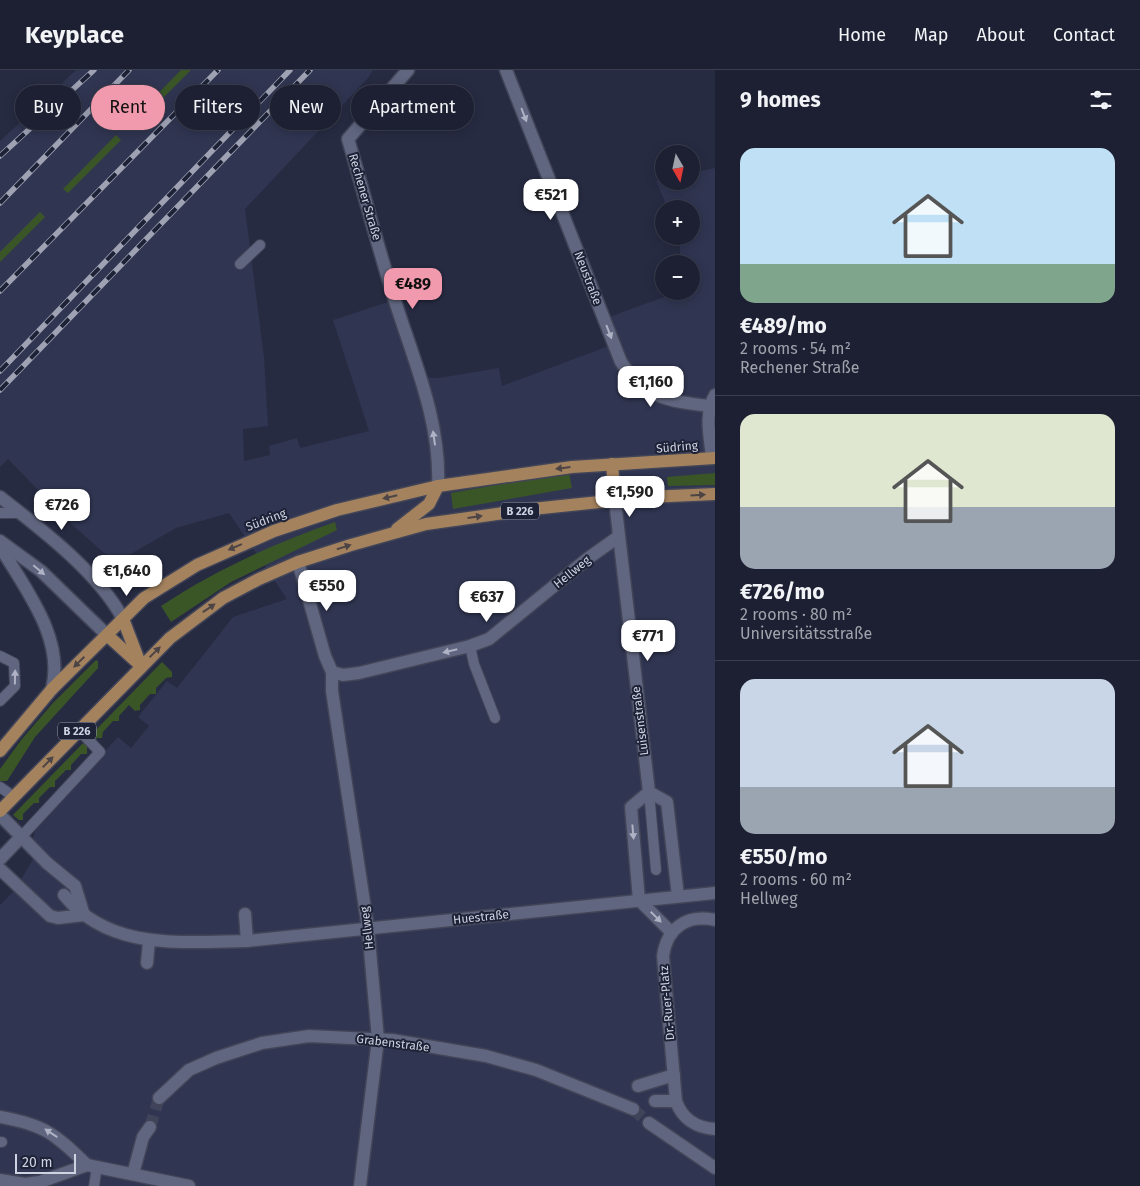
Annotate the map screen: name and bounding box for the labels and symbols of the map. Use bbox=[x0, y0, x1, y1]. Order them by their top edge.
one-way arrow bbox=[520, 108, 528, 123]
north arrow bbox=[655, 145, 700, 190]
street label: Rechener Straße bbox=[346, 152, 384, 242]
pin: €521 bbox=[521, 178, 581, 221]
street label: Neustraße bbox=[571, 249, 605, 307]
pin: €489 bbox=[383, 268, 443, 310]
one-way arrow bbox=[605, 325, 613, 340]
pin: €1,160 bbox=[610, 366, 692, 408]
one-way arrow bbox=[430, 429, 438, 445]
street label: Südring bbox=[655, 438, 699, 456]
one-way arrow bbox=[555, 464, 571, 472]
pin: €1,590 bbox=[589, 476, 671, 518]
pin: €726 bbox=[32, 488, 92, 531]
one-way arrow bbox=[690, 490, 706, 498]
one-way arrow bbox=[383, 493, 398, 501]
road number: B 226 bbox=[501, 502, 539, 520]
street label: Südring bbox=[244, 506, 289, 534]
one-way arrow bbox=[467, 513, 483, 521]
one-way arrow bbox=[228, 543, 242, 551]
one-way arrow bbox=[337, 543, 352, 550]
street label: Hellweg bbox=[551, 553, 594, 591]
pin: €1,640 bbox=[86, 554, 168, 597]
one-way arrow bbox=[32, 565, 45, 576]
pin: €550 bbox=[297, 570, 357, 612]
pin: €637 bbox=[457, 580, 517, 623]
one-way arrow bbox=[202, 603, 215, 613]
pin: €771 bbox=[618, 620, 678, 662]
one-way arrow bbox=[149, 646, 161, 658]
one-way arrow bbox=[442, 647, 457, 655]
one-way arrow bbox=[74, 656, 86, 668]
one-way arrow bbox=[11, 669, 19, 685]
street label: Luisenstraße bbox=[629, 686, 651, 756]
road number: B 226 bbox=[58, 722, 96, 739]
one-way arrow bbox=[42, 756, 54, 768]
one-way arrow bbox=[630, 825, 638, 841]
street label: Hellweg bbox=[357, 905, 377, 950]
street label: Huestraße bbox=[452, 907, 510, 927]
one-way arrow bbox=[650, 910, 662, 922]
street label: Dr.-Ruer-Platz bbox=[657, 965, 677, 1041]
street label: Grabenstraße bbox=[356, 1032, 430, 1054]
one-way arrow bbox=[44, 1128, 57, 1138]
scale bar bbox=[15, 1151, 76, 1174]

